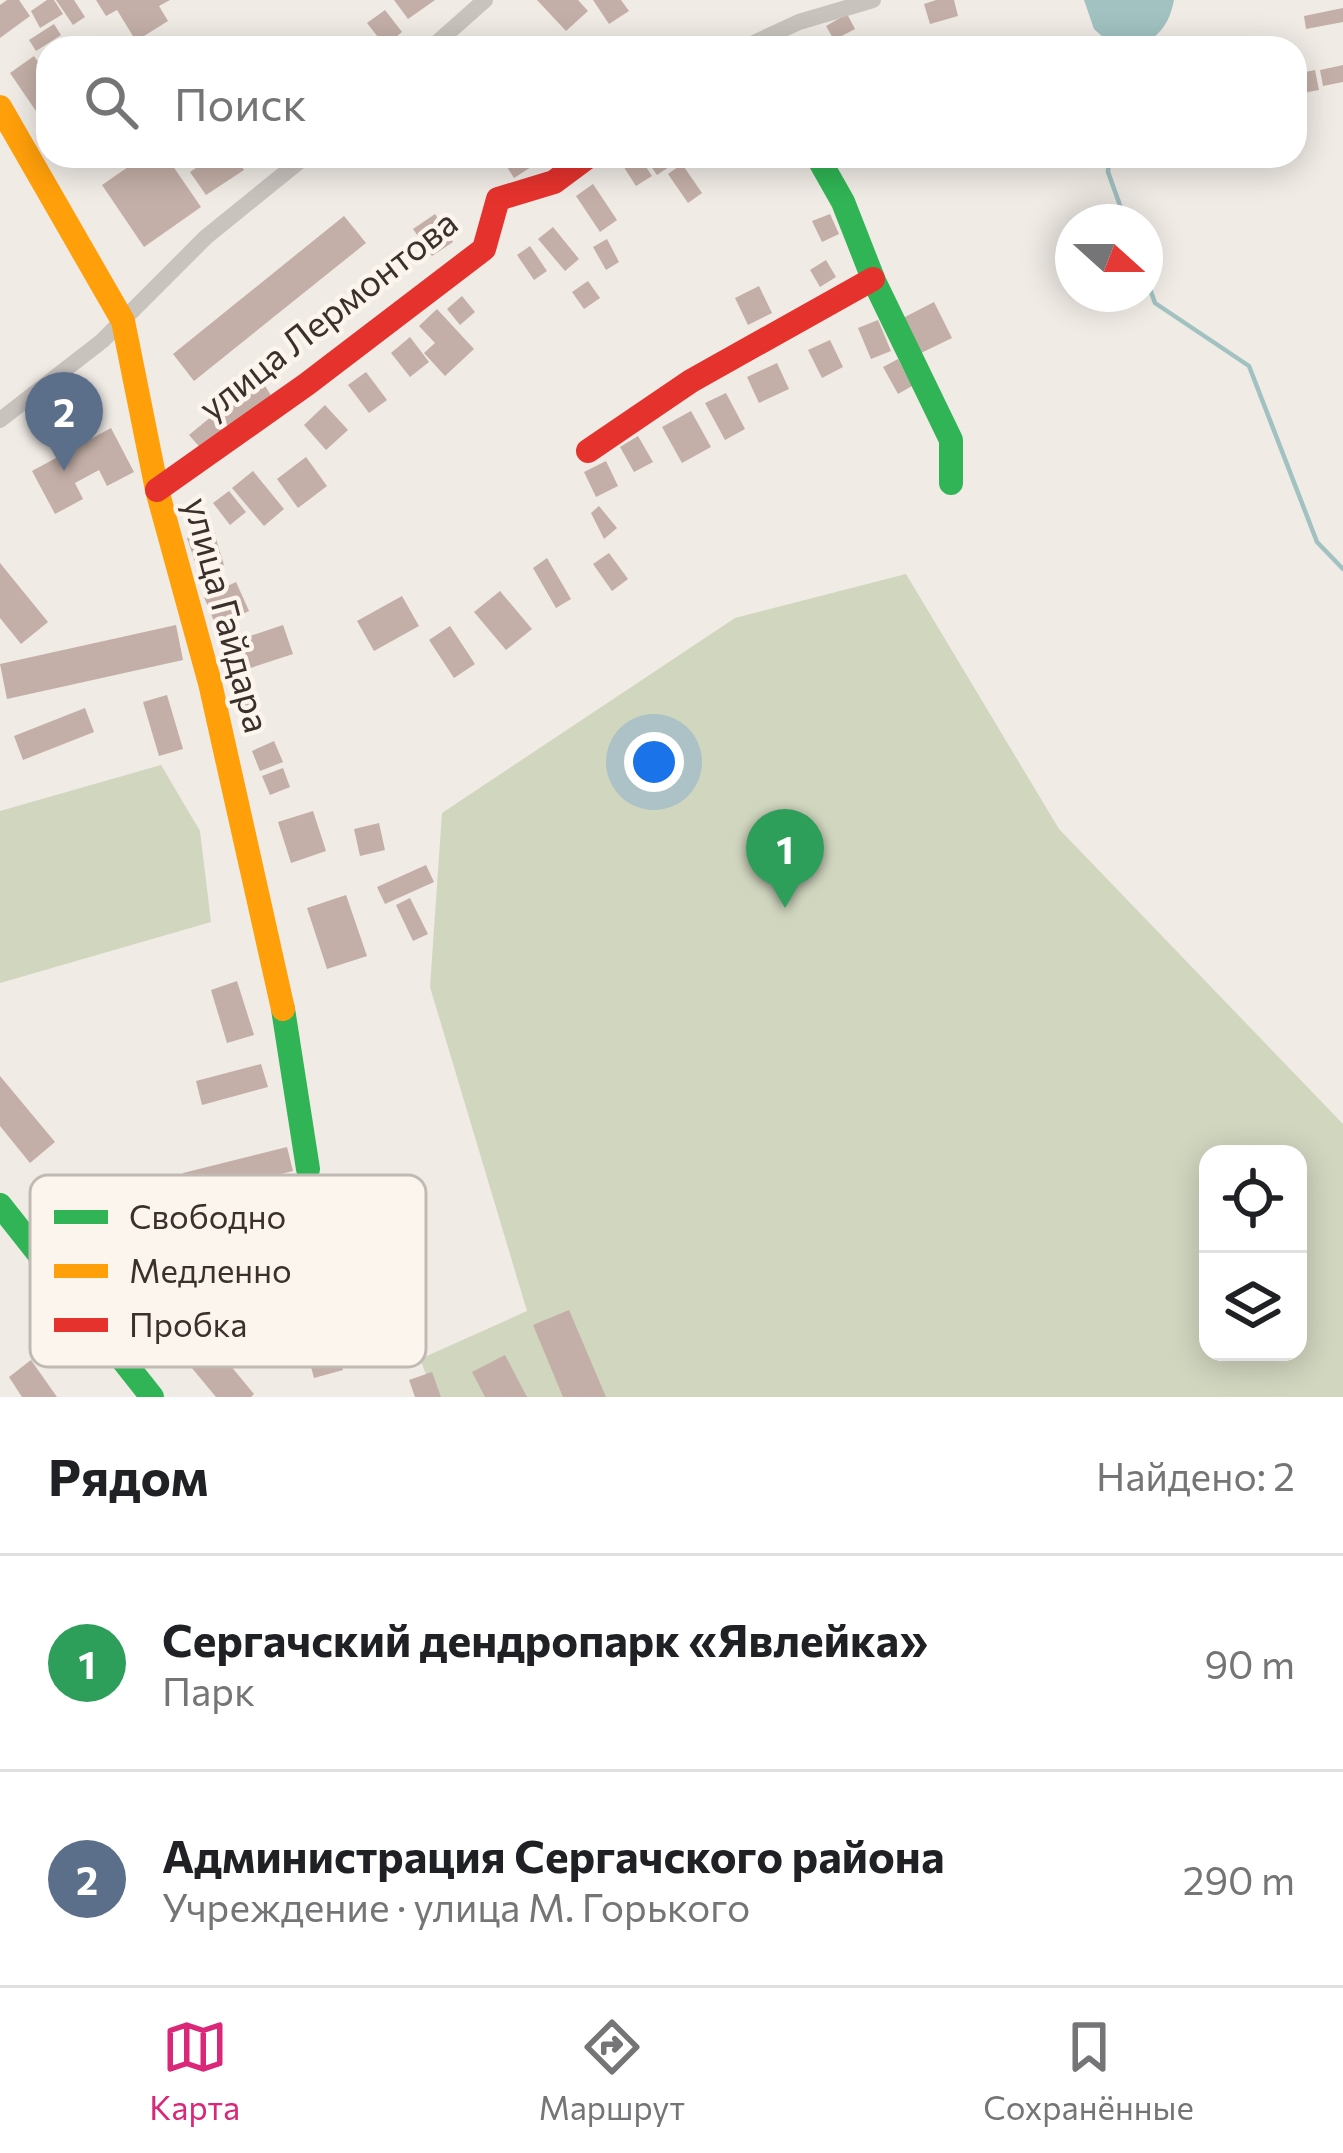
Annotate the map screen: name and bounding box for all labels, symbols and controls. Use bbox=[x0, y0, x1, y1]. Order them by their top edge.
search box bbox=[36, 36, 1307, 168]
icon: search bbox=[78, 69, 144, 135]
text: Поиск bbox=[174, 75, 307, 130]
street label: улица Лермонтова bbox=[189, 199, 465, 428]
north arrow bbox=[1055, 204, 1163, 312]
pin: 2 bbox=[25, 372, 103, 471]
street label: улица Гайдара bbox=[176, 492, 281, 737]
your location bbox=[624, 732, 684, 792]
pin: 1 bbox=[746, 809, 824, 908]
map controls bbox=[1199, 1145, 1307, 1361]
button: locate bbox=[1199, 1145, 1307, 1253]
legend bbox=[30, 1175, 426, 1367]
text: Свободно bbox=[129, 1195, 286, 1236]
text: Медленно bbox=[129, 1249, 292, 1290]
button: layers bbox=[1199, 1253, 1307, 1361]
text: Пробка bbox=[129, 1303, 247, 1344]
text: Рядом bbox=[48, 1444, 209, 1507]
text: Найдено: 2 bbox=[1096, 1451, 1295, 1499]
text: Сергачский дендропарк «Явлейка» bbox=[162, 1611, 928, 1666]
text: 1 bbox=[78, 1639, 96, 1687]
text: 90 m bbox=[1204, 1639, 1295, 1687]
text: Парк bbox=[162, 1666, 255, 1714]
text: Администрация Сергачского района bbox=[162, 1827, 944, 1882]
text: 2 bbox=[76, 1855, 98, 1903]
text: 290 m bbox=[1183, 1855, 1295, 1903]
text: Учреждение · улица М. Горького bbox=[162, 1882, 750, 1930]
tab: Карта bbox=[149, 2014, 240, 2127]
tab: Маршрут bbox=[538, 2014, 685, 2127]
tab: Сохранённые bbox=[983, 2014, 1194, 2127]

